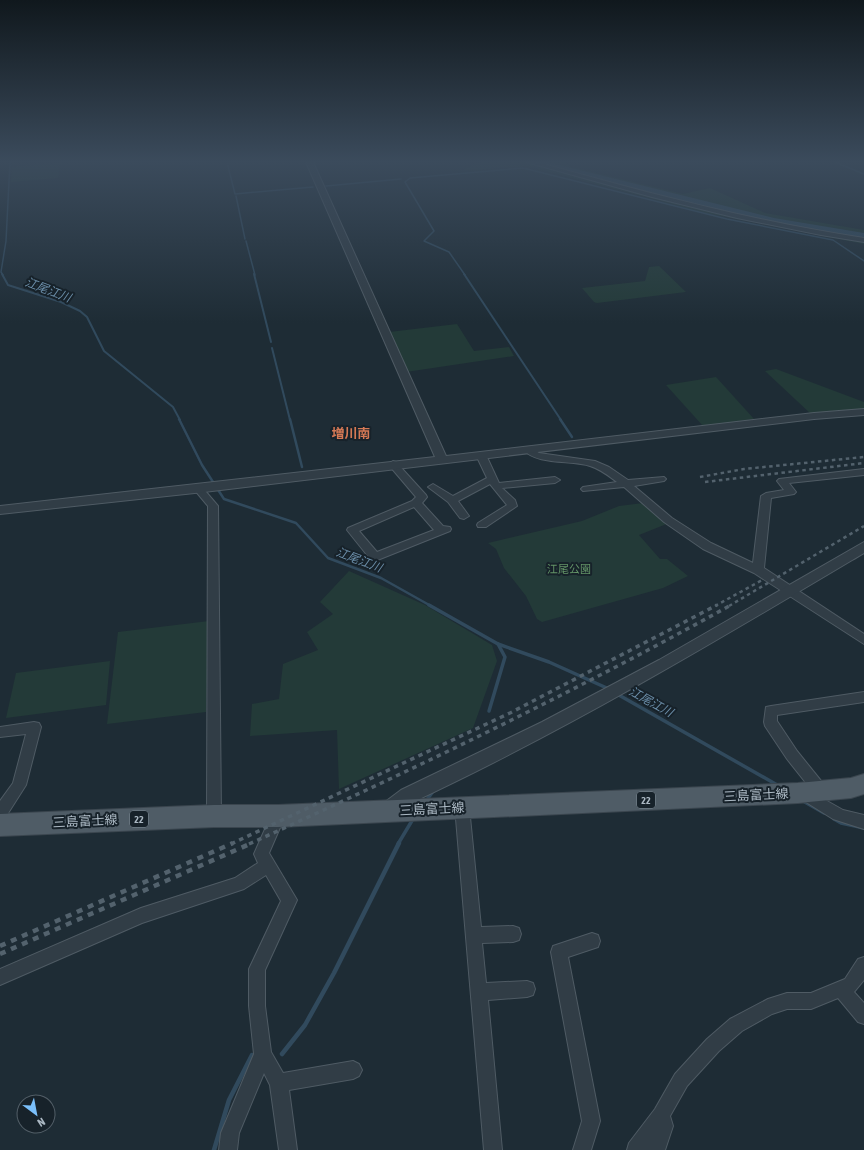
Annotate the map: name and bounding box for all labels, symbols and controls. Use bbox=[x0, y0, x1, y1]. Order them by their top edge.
water label: 江尾江川 bbox=[23, 275, 75, 306]
district label: 増川南 bbox=[331, 426, 371, 441]
water label: 江尾江川 bbox=[334, 545, 386, 576]
park label: 江尾公園 bbox=[547, 563, 591, 575]
water label: 江尾江川 bbox=[627, 684, 677, 721]
street label: 三島富士線 bbox=[723, 786, 789, 804]
road number: 22 bbox=[637, 792, 655, 808]
street label: 三島富士線 bbox=[399, 800, 465, 818]
road number: 22 bbox=[130, 811, 148, 827]
street label: 三島富士線 bbox=[52, 812, 118, 830]
north arrow bbox=[16, 1094, 56, 1134]
text: N bbox=[35, 1116, 47, 1129]

